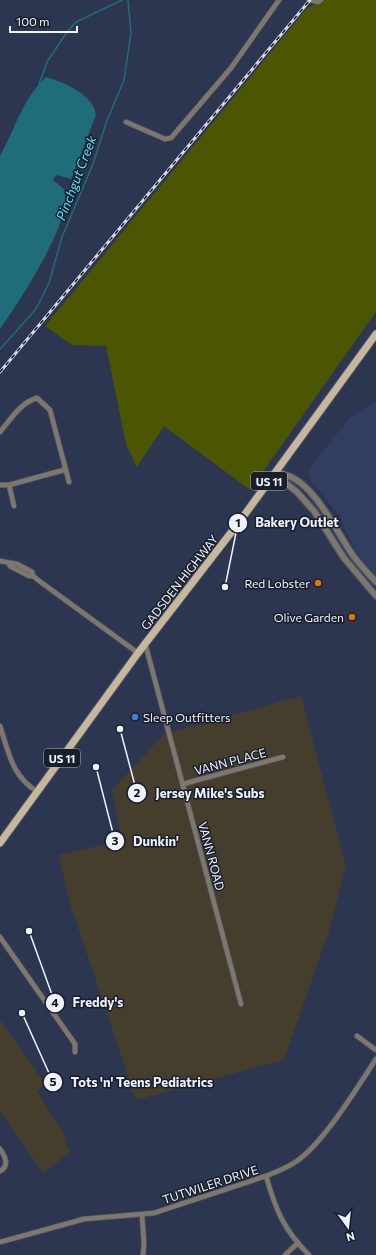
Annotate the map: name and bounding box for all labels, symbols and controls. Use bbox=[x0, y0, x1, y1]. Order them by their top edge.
scale bar bbox=[10, 8, 77, 34]
text: 100 m bbox=[16, 14, 50, 28]
water label: Pinchgut Creek bbox=[52, 132, 100, 223]
road number: US 11 bbox=[251, 472, 287, 490]
callout: Bakery Outlet bbox=[228, 510, 347, 535]
text: Bakery Outlet bbox=[255, 514, 339, 530]
text: 1 bbox=[235, 515, 241, 529]
street label: GADSDEN HIGHWAY bbox=[138, 532, 221, 632]
place label: Red Lobster bbox=[244, 576, 310, 590]
marker: Red Lobster bbox=[313, 578, 323, 588]
place label: Olive Garden bbox=[274, 610, 344, 624]
marker: Olive Garden bbox=[347, 612, 357, 622]
place label: Sleep Outfitters bbox=[143, 710, 231, 724]
marker: Sleep Outfitters bbox=[130, 712, 140, 722]
street label: VANN PLACE bbox=[193, 745, 267, 777]
road number: US 11 bbox=[44, 749, 80, 767]
callout: Jersey Mike's Subs bbox=[127, 781, 272, 806]
text: 2 bbox=[134, 785, 141, 799]
text: Jersey Mike's Subs bbox=[156, 785, 264, 801]
street label: VANN ROAD bbox=[196, 820, 228, 892]
callout: Dunkin' bbox=[105, 829, 187, 854]
text: 3 bbox=[112, 833, 119, 847]
text: Dunkin' bbox=[133, 833, 179, 849]
callout: Freddy's bbox=[45, 990, 132, 1015]
text: Freddy's bbox=[73, 994, 123, 1010]
text: 4 bbox=[51, 995, 59, 1009]
callout: Tots 'n' Teens Pediatrics bbox=[43, 1070, 221, 1095]
text: 5 bbox=[50, 1074, 57, 1088]
text: Tots 'n' Teens Pediatrics bbox=[71, 1074, 213, 1090]
street label: TUTWILER DRIVE bbox=[160, 1162, 260, 1206]
north arrow bbox=[328, 1207, 368, 1247]
text: N bbox=[345, 1230, 356, 1244]

